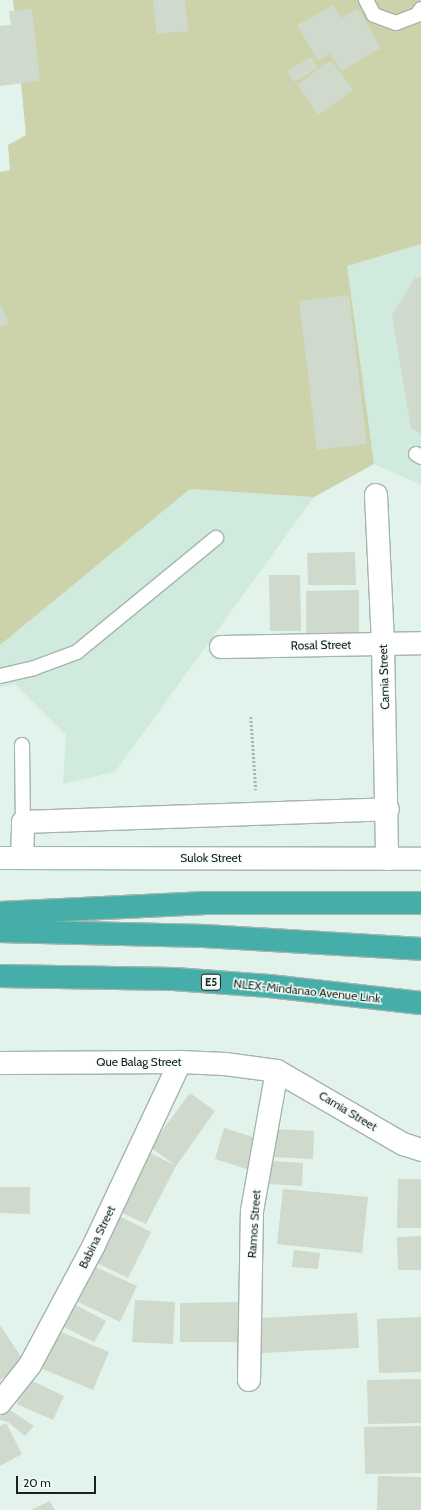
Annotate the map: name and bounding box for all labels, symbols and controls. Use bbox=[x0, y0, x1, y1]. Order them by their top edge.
street label: Rosal Street bbox=[291, 637, 351, 653]
street label: Camia Street bbox=[376, 644, 392, 710]
street label: Sulok Street bbox=[180, 851, 242, 865]
road number: E5 bbox=[200, 973, 222, 991]
street label: NLEX-Mindanao Avenue Link bbox=[233, 976, 381, 1006]
street label: Que Balag Street bbox=[96, 1055, 182, 1069]
street label: Camia Street bbox=[316, 1088, 380, 1134]
street label: Ramos Street bbox=[244, 1189, 264, 1259]
street label: Babina Street bbox=[76, 1203, 118, 1271]
scale bar bbox=[18, 1468, 98, 1494]
text: 20 m bbox=[23, 1475, 51, 1490]

